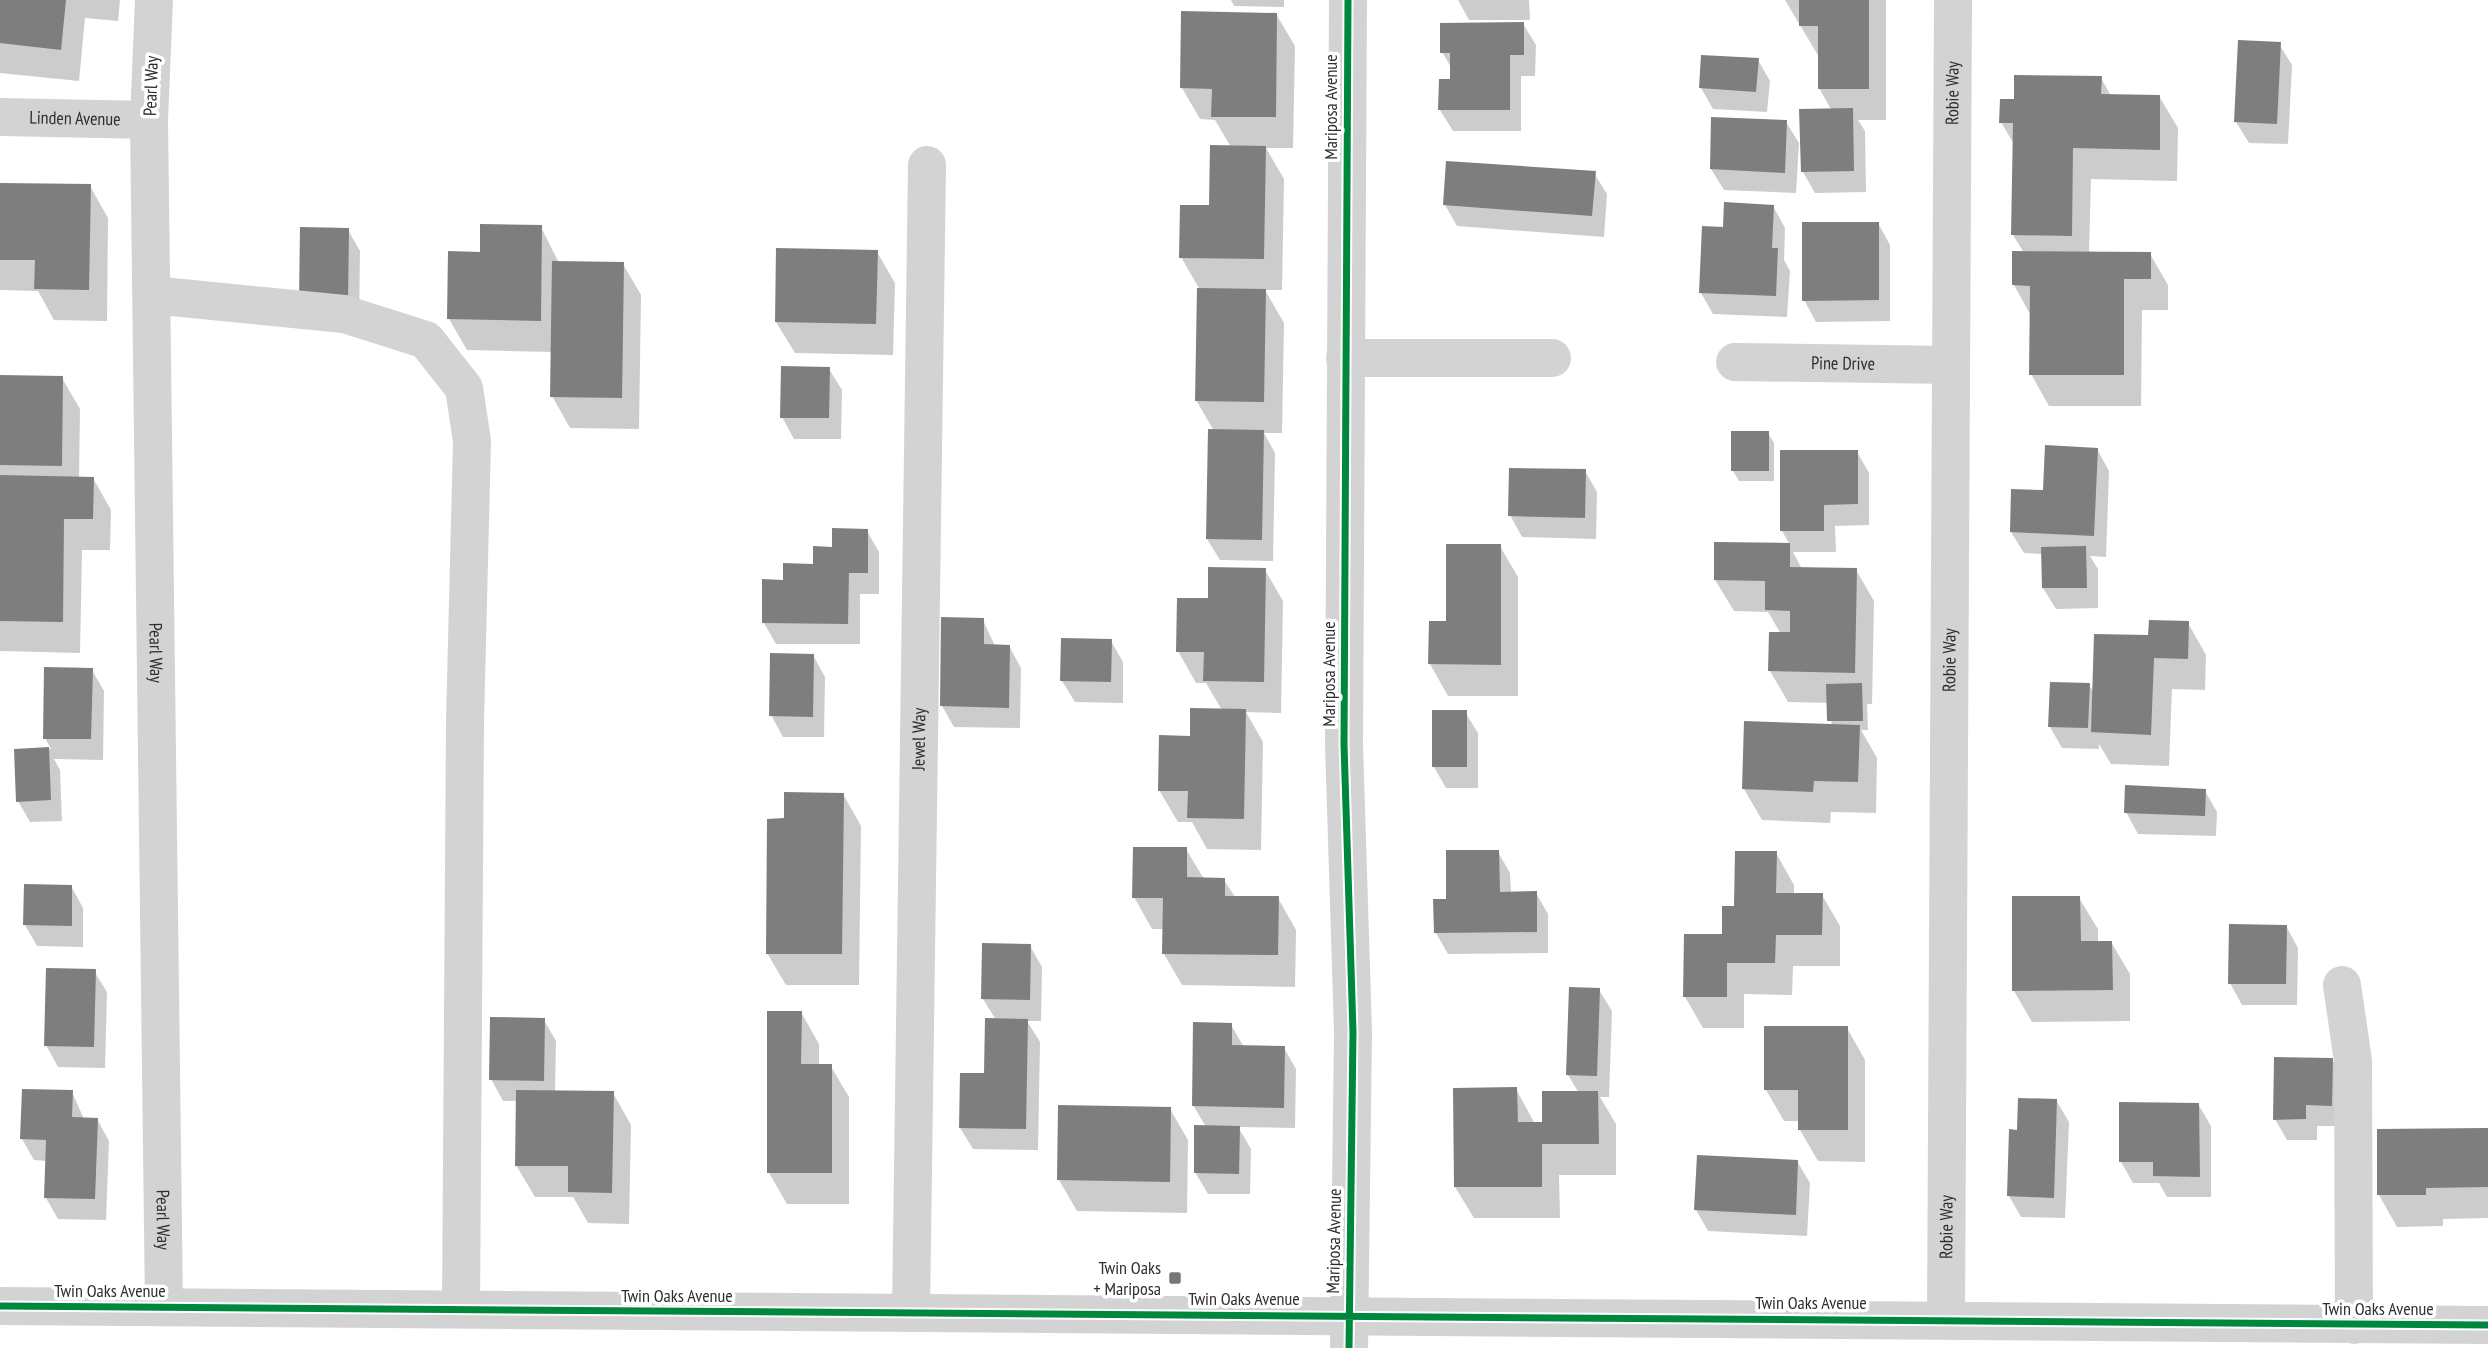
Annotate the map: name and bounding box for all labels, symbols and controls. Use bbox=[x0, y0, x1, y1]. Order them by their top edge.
street label: Mariposa Avenue bbox=[1319, 54, 1342, 160]
street label: Pearl Way bbox=[138, 55, 163, 117]
street label: Robie Way bbox=[1940, 61, 1964, 125]
street label: Linden Avenue bbox=[29, 106, 121, 130]
street label: Pine Drive bbox=[1811, 351, 1875, 375]
street label: Mariposa Avenue bbox=[1317, 621, 1340, 727]
street label: Pearl Way bbox=[144, 623, 168, 683]
street label: Robie Way bbox=[1937, 628, 1961, 692]
street label: Jewel Way bbox=[907, 707, 930, 772]
street label: Mariposa Avenue bbox=[1321, 1188, 1346, 1294]
street label: Pearl Way bbox=[152, 1189, 175, 1250]
street label: Robie Way bbox=[1934, 1195, 1958, 1259]
place label: Twin Oaks + Mariposa bbox=[1093, 1256, 1161, 1300]
marker: Twin Oaks + Mariposa bbox=[1167, 1270, 1183, 1286]
street label: Twin Oaks Avenue bbox=[54, 1279, 166, 1302]
street label: Twin Oaks Avenue bbox=[621, 1284, 733, 1307]
street label: Twin Oaks Avenue bbox=[1188, 1287, 1300, 1310]
street label: Twin Oaks Avenue bbox=[1755, 1291, 1867, 1314]
street label: Twin Oaks Avenue bbox=[2322, 1297, 2434, 1320]

